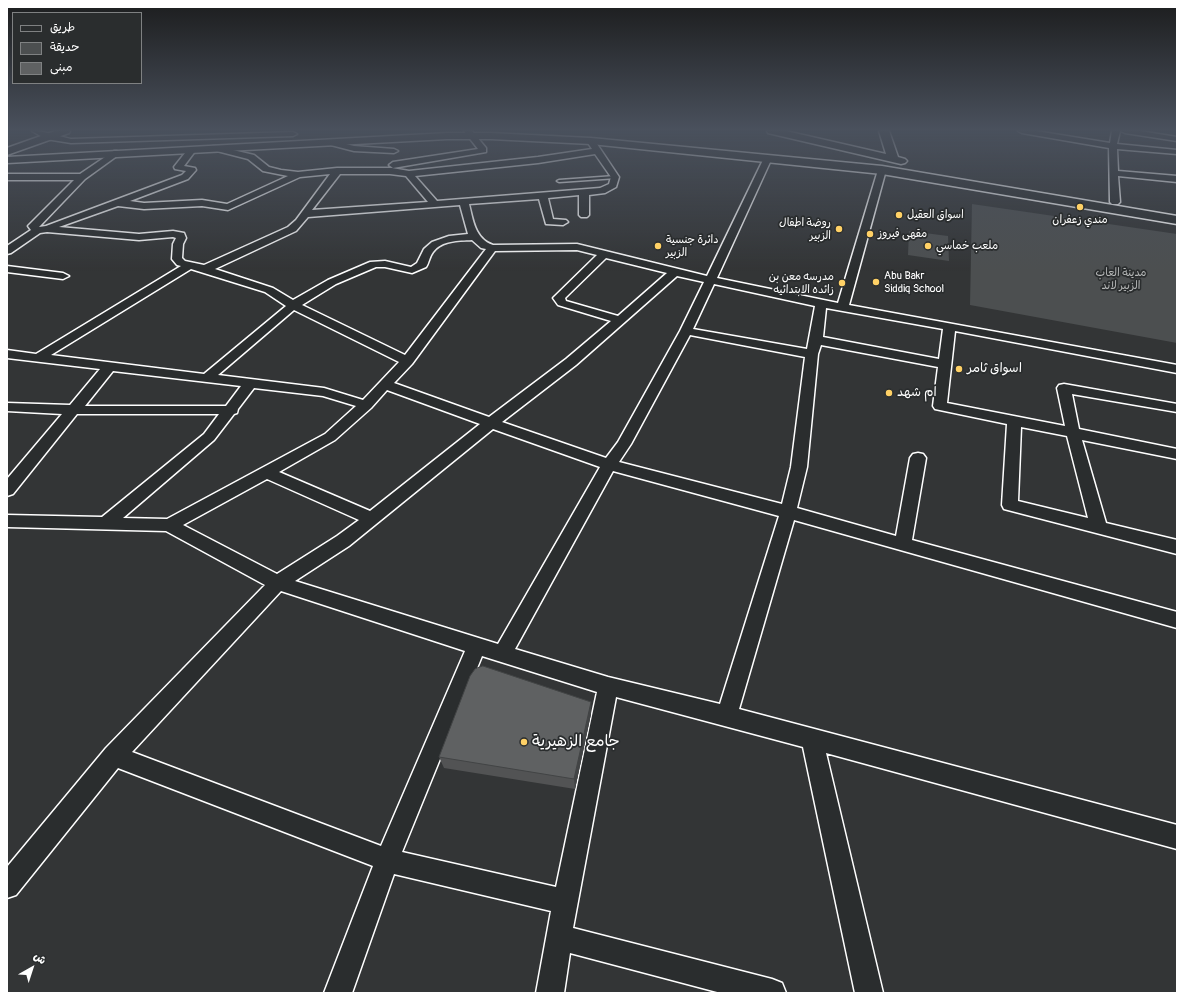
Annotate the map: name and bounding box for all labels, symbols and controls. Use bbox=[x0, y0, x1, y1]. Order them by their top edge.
legend bbox=[12, 12, 142, 84]
text: طريق bbox=[50, 20, 75, 35]
text: حديقة bbox=[50, 40, 79, 55]
text: مبنى bbox=[50, 60, 73, 75]
marker: مندي زعفران bbox=[1075, 202, 1085, 212]
place label: اسواق العقيل bbox=[907, 208, 964, 222]
marker: اسواق العقيل bbox=[894, 210, 904, 220]
place label: مندي زعفران bbox=[1052, 213, 1108, 227]
place label: روضة اطفال الزبير bbox=[779, 216, 831, 242]
marker: روضة اطفال الزبير bbox=[834, 224, 844, 234]
place label: مقهى فيروز bbox=[878, 227, 927, 241]
marker: مقهى فيروز bbox=[865, 229, 875, 239]
place label: دائرة جنسية الزبير bbox=[666, 233, 719, 259]
place label: ملعب خماسي bbox=[936, 239, 998, 253]
marker: دائرة جنسية الزبير bbox=[653, 241, 663, 251]
marker: ملعب خماسي bbox=[923, 241, 933, 251]
park label: مدينة العاب الزبير لاند bbox=[1095, 266, 1147, 292]
place label: Abu Bakr Siddiq School bbox=[884, 269, 944, 295]
place label: مدرسه معن بن زائده الابتدائيه bbox=[769, 270, 834, 296]
marker: Abu Bakr Siddiq School bbox=[871, 277, 881, 287]
marker: مدرسه معن بن زائده الابتدائيه bbox=[837, 278, 847, 288]
place label: اسواق ثامر bbox=[967, 361, 1022, 377]
marker: اسواق ثامر bbox=[954, 364, 964, 374]
place label: ام شهد bbox=[897, 385, 937, 401]
marker: ام شهد bbox=[884, 388, 894, 398]
place label: جامع الزهيرية bbox=[532, 732, 620, 752]
marker: جامع الزهيرية bbox=[519, 737, 529, 747]
north arrow bbox=[12, 948, 52, 988]
text: ش bbox=[31, 949, 49, 967]

